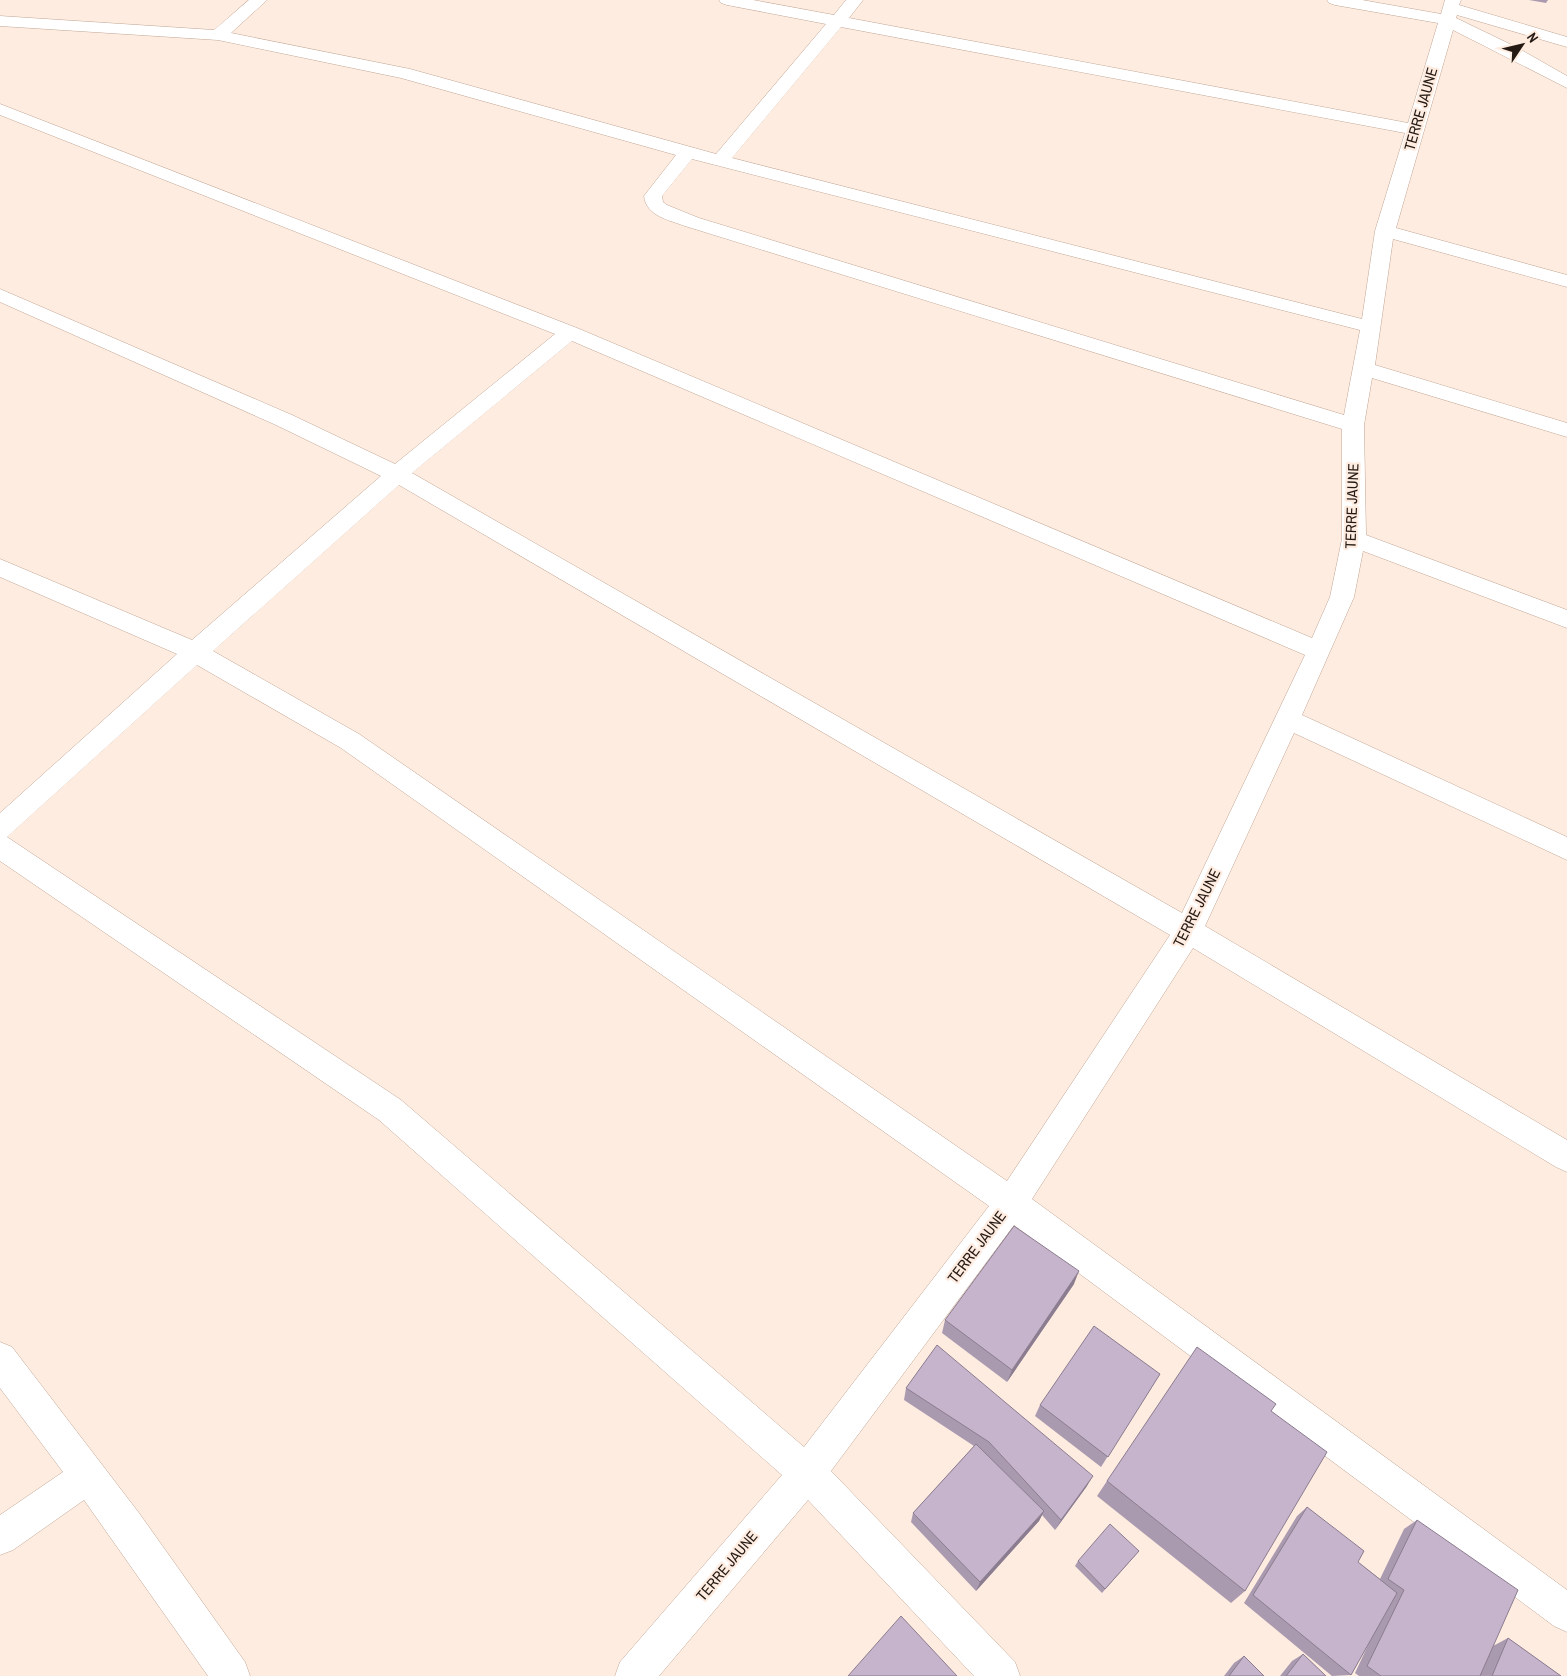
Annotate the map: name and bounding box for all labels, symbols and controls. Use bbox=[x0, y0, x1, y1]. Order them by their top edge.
north arrow bbox=[1497, 20, 1547, 70]
text: N bbox=[1523, 29, 1542, 46]
street label: TERRE JAUNE bbox=[1399, 65, 1442, 153]
street label: TERRE JAUNE bbox=[1340, 463, 1363, 549]
street label: TERRE JAUNE bbox=[1168, 865, 1225, 951]
street label: TERRE JAUNE bbox=[943, 1206, 1011, 1287]
street label: TERRE JAUNE bbox=[691, 1526, 762, 1605]

